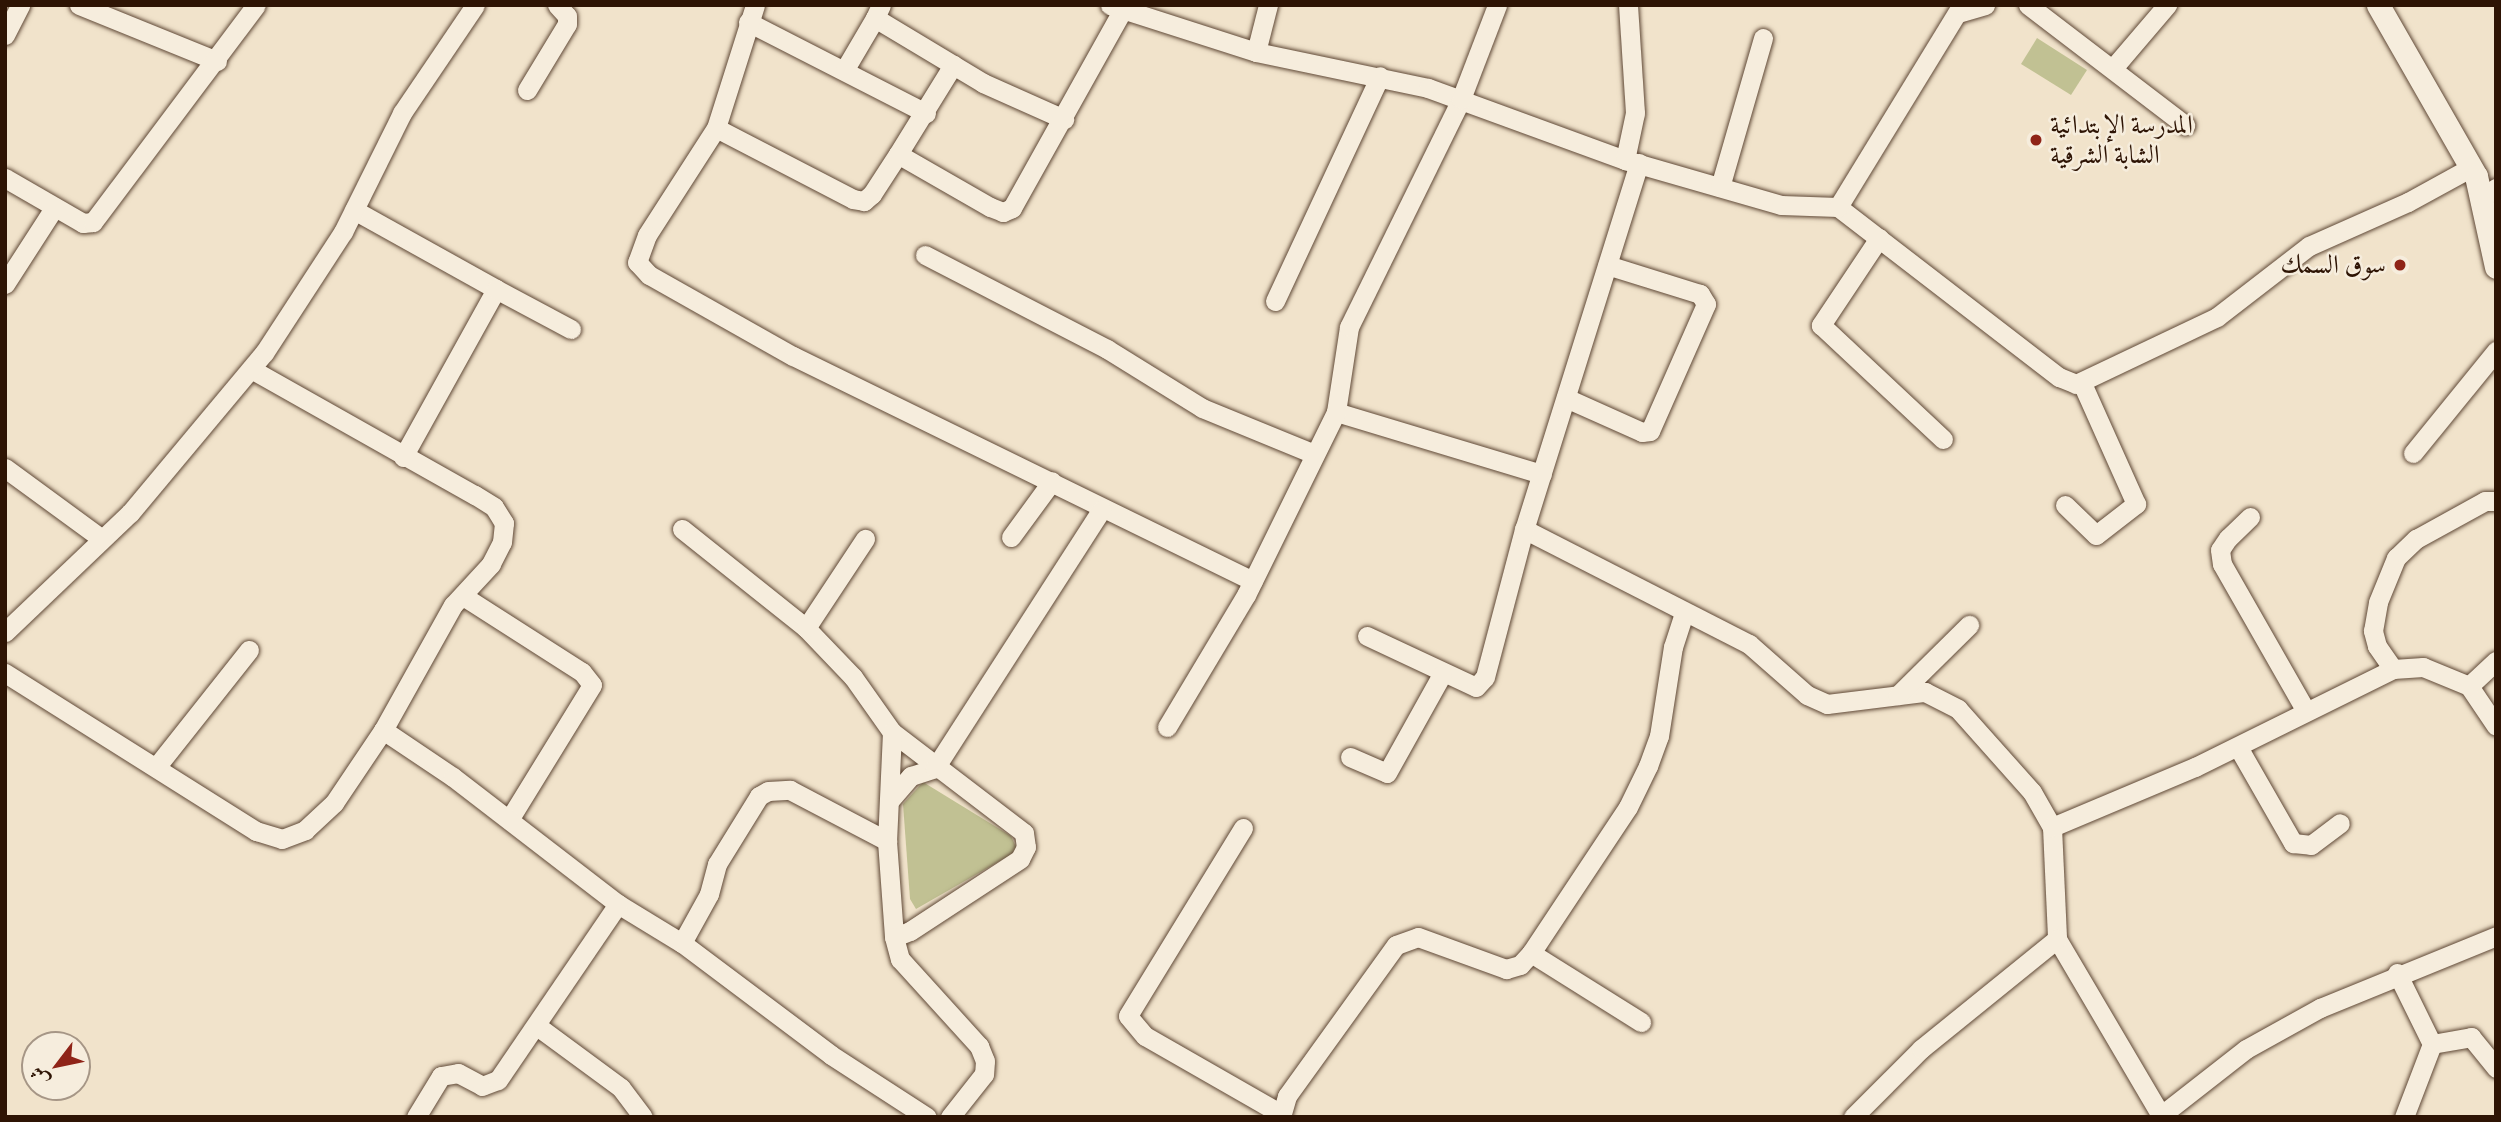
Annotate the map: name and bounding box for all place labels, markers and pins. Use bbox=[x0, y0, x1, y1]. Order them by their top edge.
place label: المدرسة الإبتدائية الشابة الشرقية bbox=[2050, 109, 2193, 170]
marker: المدرسة الإبتدائية الشابة الشرقية bbox=[2028, 132, 2044, 148]
place label: سوق السمك bbox=[2280, 249, 2386, 281]
marker: سوق السمك bbox=[2392, 257, 2408, 273]

